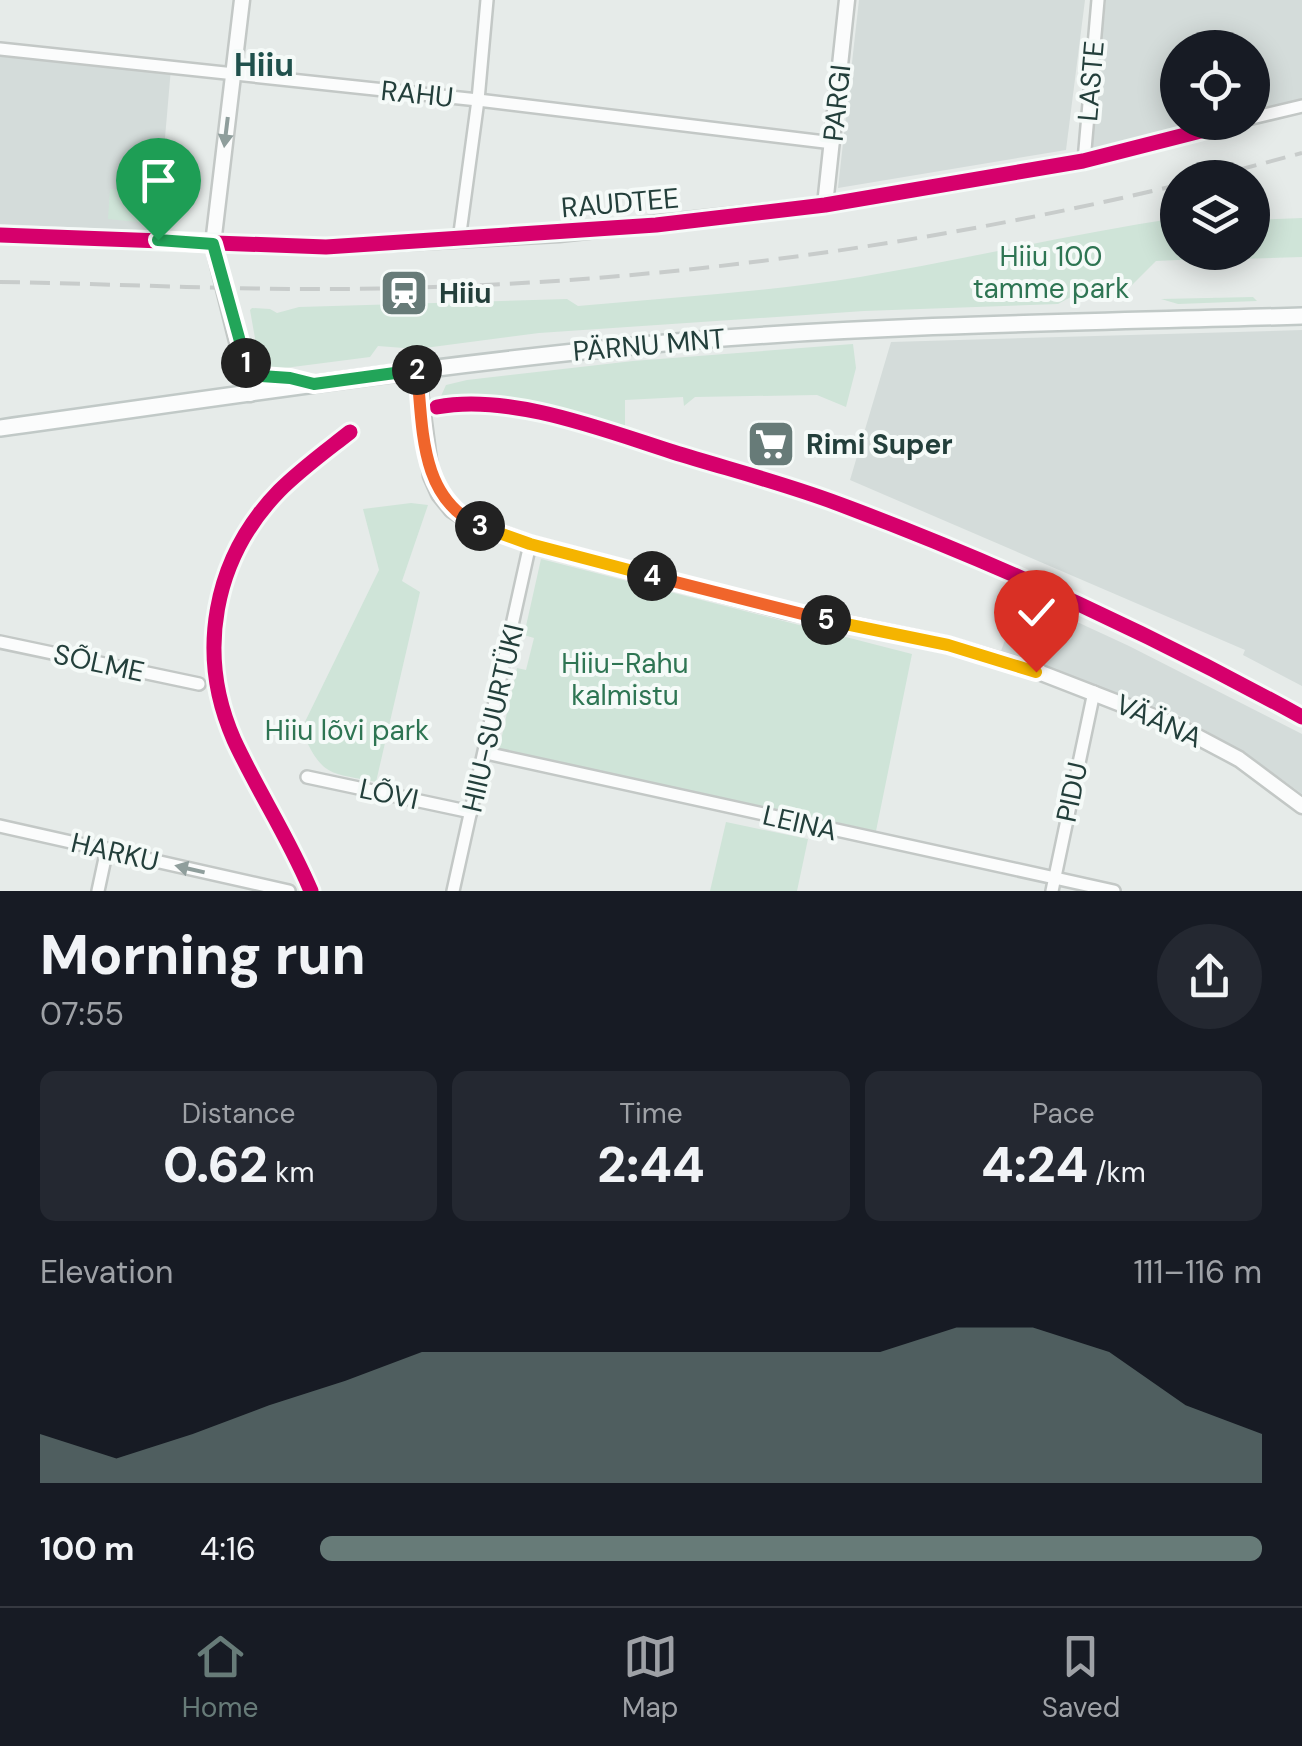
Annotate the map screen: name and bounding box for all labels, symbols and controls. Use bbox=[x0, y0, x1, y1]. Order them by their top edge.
map controls bbox=[1160, 30, 1270, 270]
button: locate bbox=[1160, 30, 1270, 140]
street label: LASTE bbox=[1069, 39, 1113, 123]
district label: Hiiu bbox=[234, 44, 294, 86]
street label: PARGI bbox=[815, 63, 859, 143]
street label: RAHU bbox=[379, 72, 455, 116]
one-way arrow bbox=[218, 116, 234, 148]
pin bbox=[116, 138, 201, 241]
icon: arrive bbox=[131, 153, 186, 208]
button: layers bbox=[1160, 160, 1270, 270]
street label: RAUDTEE bbox=[559, 179, 681, 227]
park label: Hiiu 100 tamme park bbox=[973, 238, 1129, 307]
station icon: Hiiu bbox=[378, 267, 430, 319]
place label: Hiiu bbox=[439, 275, 492, 312]
street label: PÄRNU MNT bbox=[571, 320, 727, 370]
pin: 1 bbox=[221, 338, 271, 388]
text: 1 bbox=[241, 344, 251, 381]
pin: 2 bbox=[392, 345, 442, 395]
text: 2 bbox=[409, 351, 425, 388]
supermarket icon: Rimi Super bbox=[745, 418, 797, 470]
place label: Rimi Super bbox=[806, 426, 953, 463]
pin: 3 bbox=[455, 501, 505, 551]
text: 3 bbox=[472, 507, 488, 544]
pin: 4 bbox=[627, 551, 677, 601]
text: 4 bbox=[643, 557, 661, 594]
pin bbox=[994, 570, 1079, 673]
icon: check bbox=[1009, 585, 1064, 640]
pin: 5 bbox=[801, 595, 851, 645]
text: 5 bbox=[817, 601, 835, 638]
street label: HIIU-SUURTÜKI bbox=[453, 620, 533, 816]
street label: SÕLME bbox=[50, 635, 148, 691]
park label: Hiiu-Rahu kalmistu bbox=[561, 645, 689, 714]
street label: VÄÄNA bbox=[1110, 686, 1208, 756]
park label: Hiiu lõvi park bbox=[265, 712, 429, 749]
street label: PIDU bbox=[1048, 759, 1096, 825]
street label: LÕVI bbox=[356, 770, 422, 818]
street label: LEINA bbox=[759, 797, 841, 849]
street label: HARKU bbox=[67, 824, 163, 880]
one-way arrow bbox=[174, 861, 205, 876]
text: Morning run bbox=[40, 919, 366, 991]
button: share bbox=[1157, 924, 1262, 1029]
text: 07:55 bbox=[40, 993, 124, 1035]
text: Distance bbox=[182, 1095, 295, 1132]
text: Time bbox=[619, 1095, 683, 1132]
text: Pace bbox=[1032, 1095, 1095, 1132]
text: 0.62 bbox=[163, 1132, 268, 1198]
text: 2:44 bbox=[597, 1132, 705, 1198]
text: 4:24 bbox=[981, 1132, 1088, 1198]
text: km bbox=[268, 1154, 314, 1191]
text: /km bbox=[1088, 1154, 1146, 1191]
text: Elevation bbox=[40, 1251, 173, 1293]
text: 111–116 m bbox=[1134, 1251, 1262, 1293]
text: 100 m bbox=[40, 1528, 134, 1570]
text: 4:16 bbox=[200, 1528, 256, 1570]
tab: Home bbox=[182, 1629, 258, 1726]
tab: Map bbox=[622, 1629, 678, 1726]
tab: Saved bbox=[1042, 1629, 1120, 1726]

